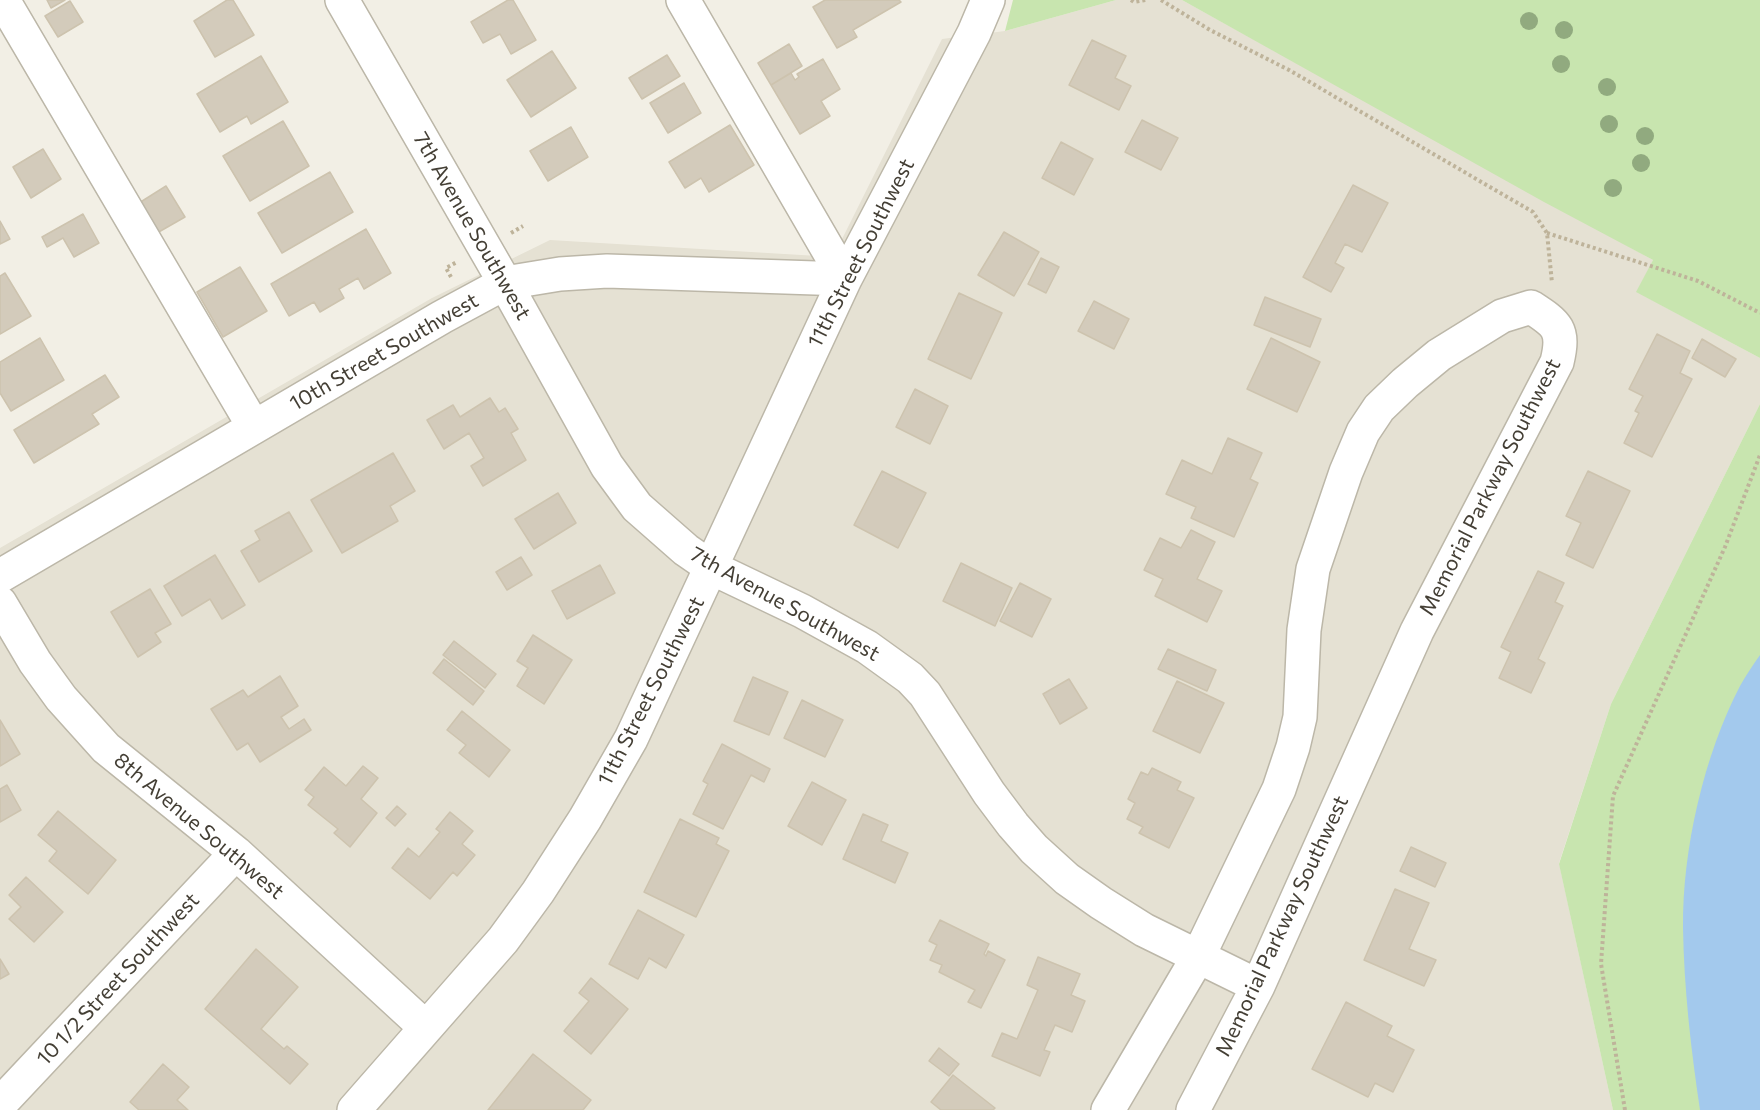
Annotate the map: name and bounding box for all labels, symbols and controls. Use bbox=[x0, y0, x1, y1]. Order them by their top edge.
street label: 7th Avenue Southwest bbox=[408, 128, 536, 324]
street label: 11th Street Southwest bbox=[802, 154, 920, 352]
street label: 10th Street Southwest bbox=[285, 288, 483, 416]
street label: Memorial Parkway Southwest bbox=[1414, 354, 1566, 620]
street label: 7th Avenue Southwest bbox=[686, 541, 884, 667]
street label: 11th Street Southwest bbox=[592, 592, 710, 790]
street label: 8th Avenue Southwest bbox=[109, 748, 289, 904]
street label: Memorial Parkway Southwest bbox=[1210, 792, 1354, 1060]
street label: 10 1/2 Street Southwest bbox=[31, 888, 205, 1070]

